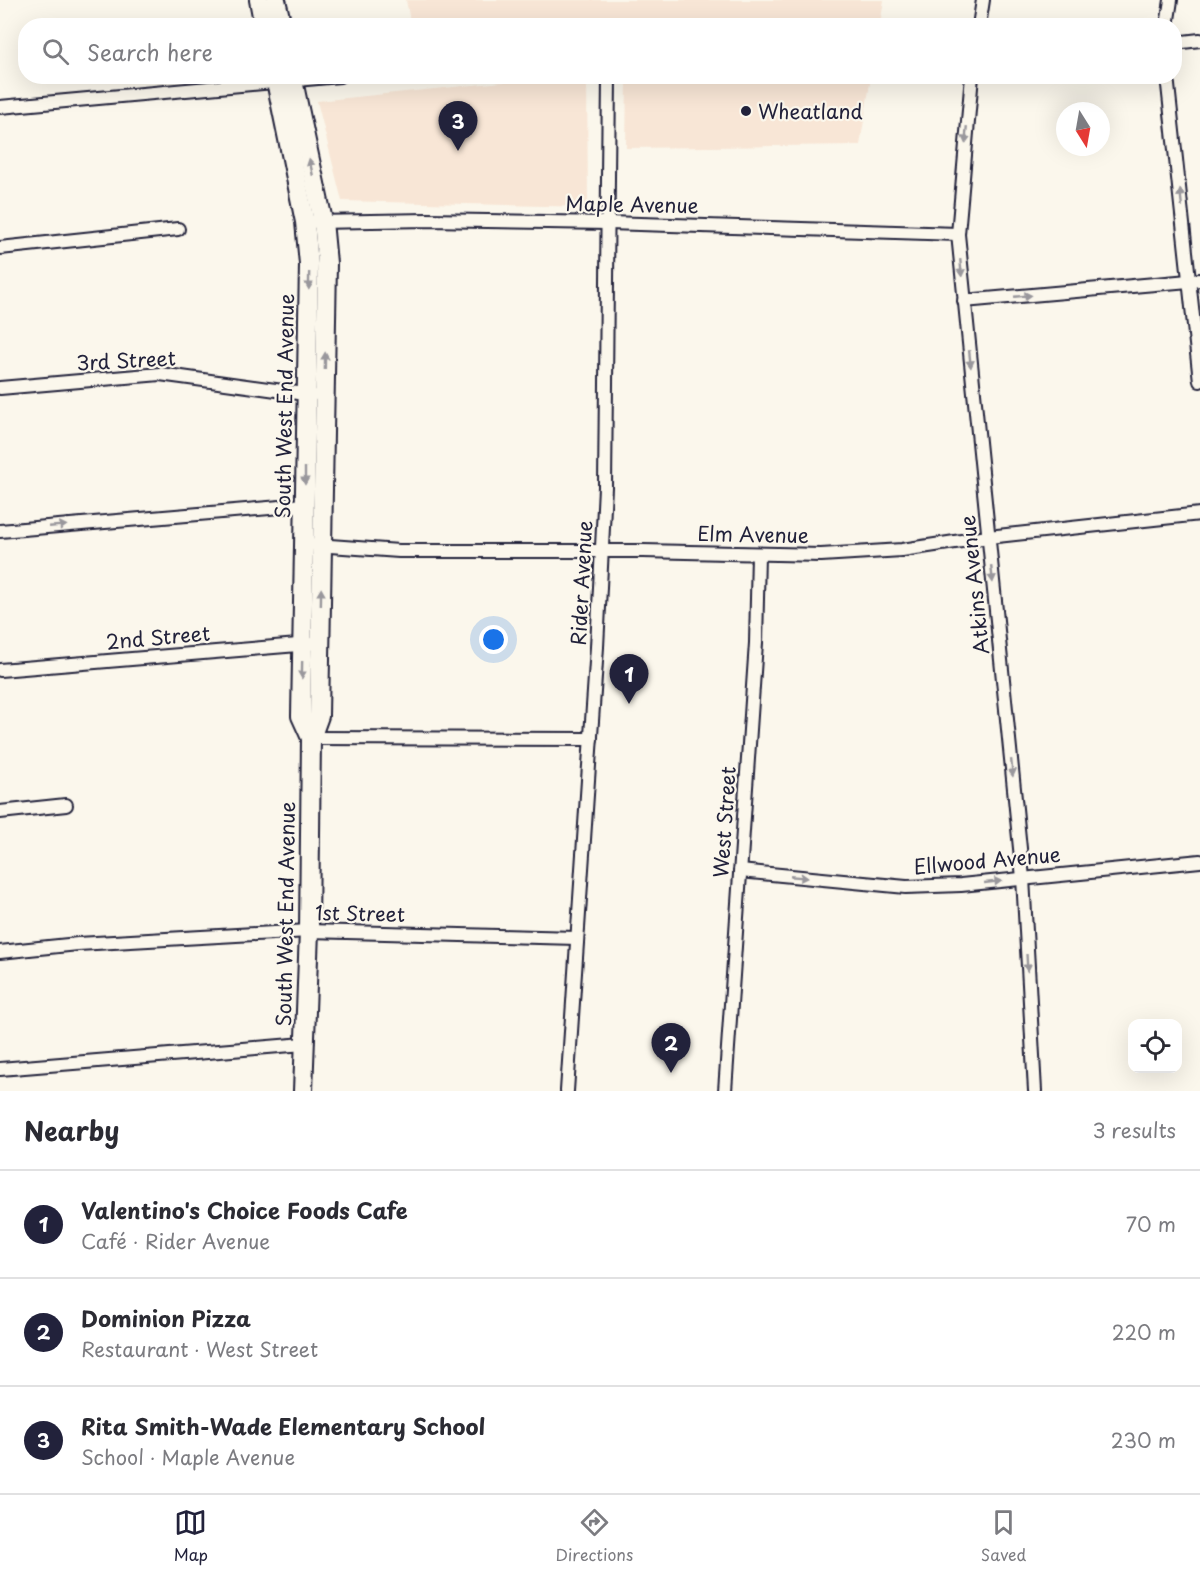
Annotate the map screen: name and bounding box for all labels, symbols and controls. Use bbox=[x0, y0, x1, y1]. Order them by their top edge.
search box bbox=[18, 18, 1182, 84]
icon: search bbox=[39, 35, 72, 68]
text: Search here bbox=[87, 35, 213, 68]
place label: Wheatland bbox=[758, 96, 863, 126]
pin: 3 bbox=[438, 102, 478, 151]
north arrow bbox=[1056, 102, 1110, 156]
marker: Wheatland bbox=[739, 104, 753, 118]
one-way arrow bbox=[961, 125, 971, 144]
one-way arrow bbox=[306, 157, 315, 176]
street label: Maple Avenue bbox=[565, 188, 699, 220]
one-way arrow bbox=[1176, 188, 1185, 207]
one-way arrow bbox=[956, 258, 966, 277]
one-way arrow bbox=[304, 271, 314, 290]
one-way arrow bbox=[1013, 291, 1032, 301]
street label: South West End Avenue bbox=[267, 293, 301, 519]
street label: 3rd Street bbox=[76, 342, 176, 378]
one-way arrow bbox=[966, 350, 975, 369]
one-way arrow bbox=[320, 351, 330, 370]
one-way arrow bbox=[300, 466, 309, 485]
street label: Atkins Avenue bbox=[952, 514, 996, 656]
street label: Elm Avenue bbox=[697, 518, 809, 550]
street label: Rider Avenue bbox=[563, 519, 599, 646]
one-way arrow bbox=[49, 521, 68, 531]
one-way arrow bbox=[987, 565, 997, 584]
one-way arrow bbox=[317, 588, 326, 607]
street label: 2nd Street bbox=[105, 618, 211, 656]
your location bbox=[479, 625, 508, 654]
pin: 1 bbox=[610, 654, 648, 704]
one-way arrow bbox=[297, 661, 307, 680]
one-way arrow bbox=[1007, 759, 1017, 778]
street label: West Street bbox=[705, 765, 743, 879]
street label: South West End Avenue bbox=[268, 801, 302, 1027]
street label: Ellwood Avenue bbox=[912, 839, 1062, 881]
one-way arrow bbox=[789, 872, 808, 882]
one-way arrow bbox=[984, 877, 1003, 886]
street label: 1st Street bbox=[315, 897, 405, 929]
one-way arrow bbox=[1023, 953, 1032, 972]
map controls bbox=[1128, 1019, 1182, 1073]
button: locate bbox=[1128, 1019, 1182, 1073]
pin: 2 bbox=[652, 1024, 690, 1073]
text: Nearby bbox=[24, 1111, 119, 1150]
text: 3 results bbox=[1093, 1115, 1176, 1145]
text: Valentino's Choice Foods Cafe bbox=[81, 1193, 408, 1226]
text: 1 bbox=[39, 1209, 48, 1239]
text: 70 m bbox=[1126, 1209, 1176, 1239]
text: Café · Rider Avenue bbox=[81, 1226, 270, 1256]
text: Dominion Pizza bbox=[81, 1301, 251, 1334]
text: 2 bbox=[36, 1317, 51, 1347]
text: 220 m bbox=[1112, 1317, 1176, 1347]
text: Restaurant · West Street bbox=[81, 1334, 318, 1364]
text: Rita Smith-Wade Elementary School bbox=[81, 1409, 485, 1442]
text: 3 bbox=[37, 1425, 50, 1455]
text: 230 m bbox=[1111, 1425, 1176, 1455]
text: School · Maple Avenue bbox=[81, 1442, 295, 1472]
tab: Map bbox=[174, 1506, 208, 1566]
tab: Directions bbox=[555, 1506, 633, 1566]
tab: Saved bbox=[981, 1506, 1026, 1566]

